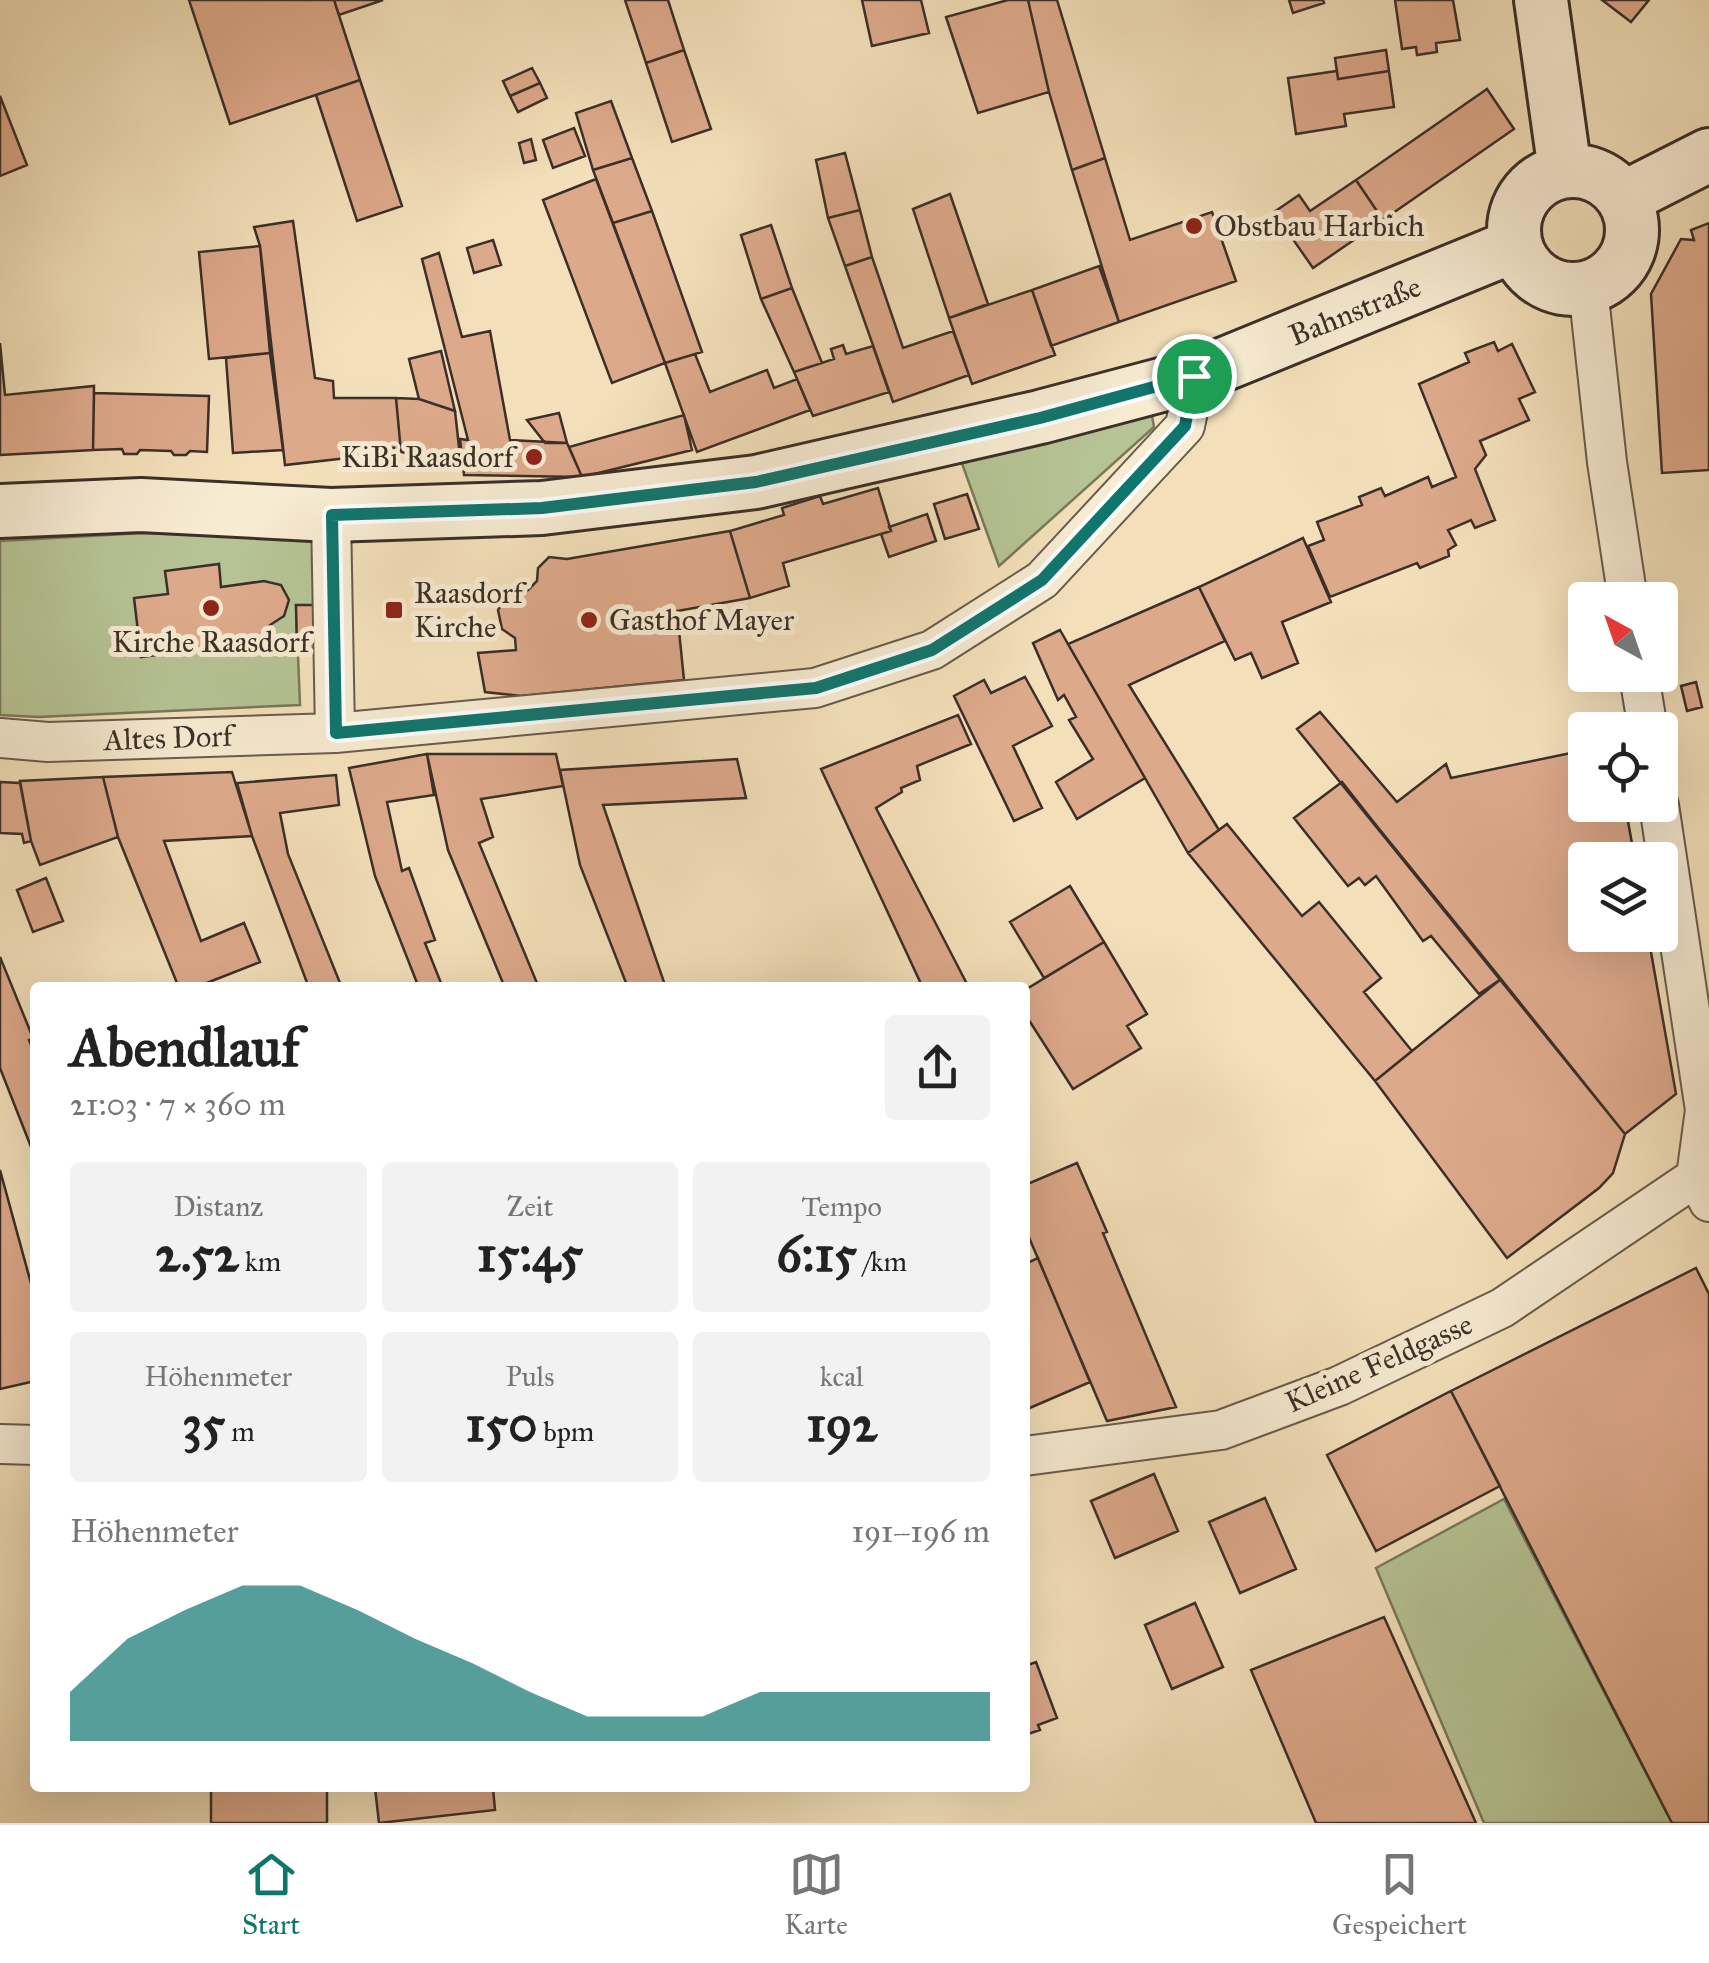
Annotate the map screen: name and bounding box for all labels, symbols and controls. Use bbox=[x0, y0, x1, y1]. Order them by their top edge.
place label: Obstbau Harbich bbox=[1214, 208, 1425, 244]
marker: Obstbau Harbich bbox=[1183, 215, 1205, 237]
street label: Bahnstraße bbox=[1284, 268, 1426, 354]
pin bbox=[1152, 334, 1237, 419]
icon: arrive bbox=[1167, 349, 1222, 404]
place label: KiBi Raasdorf bbox=[341, 439, 519, 475]
marker: KiBi Raasdorf bbox=[523, 446, 545, 468]
place label: Raasdorf Kirche bbox=[414, 575, 528, 645]
north arrow bbox=[1568, 582, 1678, 692]
map controls bbox=[1568, 582, 1678, 952]
marker: Kirche Raasdorf bbox=[200, 597, 222, 619]
marker: Raasdorf Kirche bbox=[383, 599, 405, 621]
place label: Gasthof Mayer bbox=[609, 602, 795, 638]
marker: Gasthof Mayer bbox=[578, 609, 600, 631]
place label: Kirche Raasdorf bbox=[112, 624, 315, 660]
button: locate bbox=[1568, 712, 1678, 822]
street label: Altes Dorf bbox=[101, 718, 238, 758]
button: layers bbox=[1568, 842, 1678, 952]
text: Abendlauf bbox=[70, 1014, 300, 1081]
button: share bbox=[885, 1015, 990, 1120]
text: 21:03 · 7 × 360 m bbox=[70, 1085, 286, 1124]
text: Distanz bbox=[173, 1189, 263, 1224]
text: Zeit bbox=[507, 1189, 553, 1224]
text: Tempo bbox=[801, 1189, 882, 1224]
text: 2.52 bbox=[155, 1224, 239, 1285]
text: 15:45 bbox=[477, 1224, 583, 1285]
text: 6:15 bbox=[776, 1224, 857, 1285]
text: km bbox=[239, 1244, 281, 1279]
text: /km bbox=[857, 1244, 907, 1279]
street label: Kleine Feldgasse bbox=[1280, 1306, 1478, 1420]
text: Höhenmeter bbox=[145, 1359, 292, 1394]
text: Puls bbox=[506, 1359, 554, 1394]
text: kcal bbox=[820, 1359, 864, 1394]
text: 35 bbox=[182, 1394, 225, 1455]
text: 150 bbox=[466, 1394, 537, 1455]
text: 192 bbox=[806, 1394, 877, 1455]
text: m bbox=[225, 1414, 255, 1449]
text: bpm bbox=[537, 1414, 594, 1449]
text: Höhenmeter bbox=[70, 1512, 239, 1551]
text: 191–196 m bbox=[851, 1512, 990, 1551]
tab: Start bbox=[242, 1847, 300, 1942]
tab: Karte bbox=[784, 1847, 848, 1942]
tab: Gespeichert bbox=[1332, 1847, 1467, 1942]

